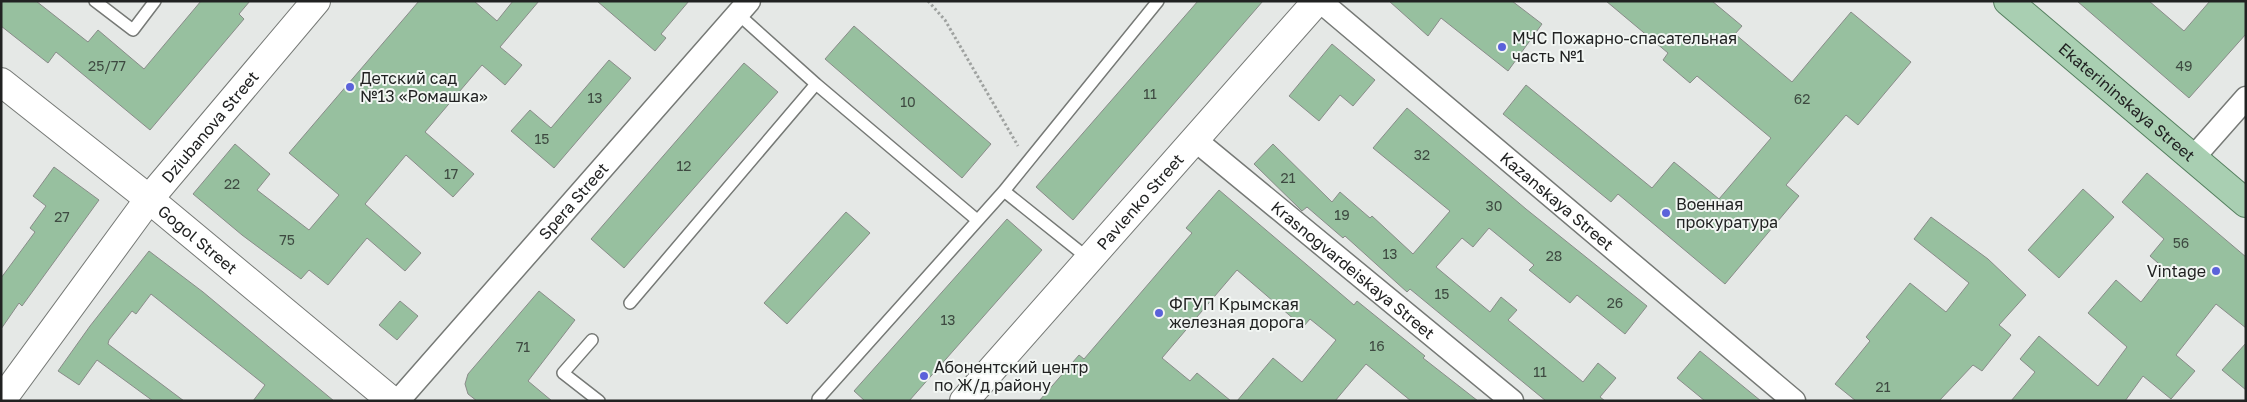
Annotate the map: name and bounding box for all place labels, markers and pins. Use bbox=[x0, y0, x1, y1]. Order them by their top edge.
place label: МЧС Пожарно-спасательная часть №1 bbox=[1512, 28, 1737, 66]
marker: МЧС Пожарно-спасательная часть №1 bbox=[1496, 41, 1508, 53]
place label: Детский сад №13 «Ромашка» bbox=[360, 68, 488, 106]
marker: Детский сад №13 «Ромашка» bbox=[344, 81, 356, 93]
place label: Военная прокуратура bbox=[1676, 194, 1778, 232]
marker: Военная прокуратура bbox=[1660, 207, 1672, 219]
place label: Vintage bbox=[2147, 261, 2206, 281]
marker: Vintage bbox=[2210, 265, 2222, 277]
place label: ФГУП Крымская железная дорога bbox=[1169, 294, 1304, 332]
marker: ФГУП Крымская железная дорога bbox=[1153, 307, 1165, 319]
place label: Абонентский центр по Ж/д району bbox=[934, 357, 1088, 395]
marker: Абонентский центр по Ж/д району bbox=[918, 370, 930, 382]

